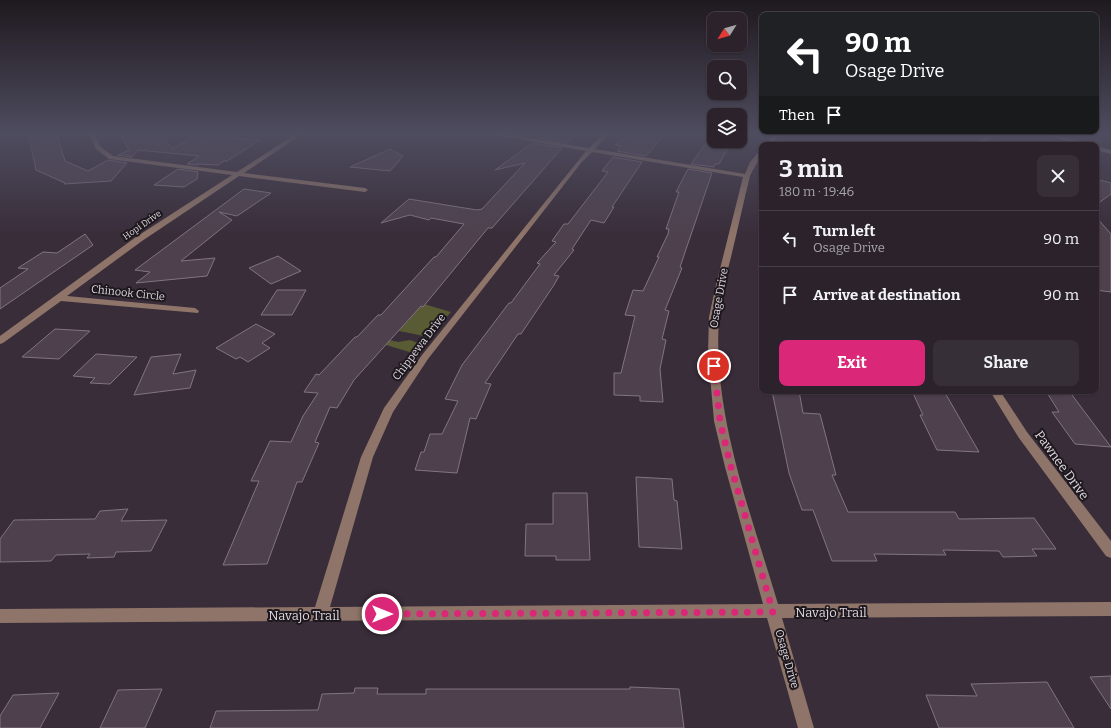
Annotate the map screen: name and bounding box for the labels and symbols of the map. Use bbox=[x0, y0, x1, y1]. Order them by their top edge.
north arrow bbox=[707, 12, 747, 52]
street label: Hopi Drive bbox=[121, 208, 163, 242]
street label: Osage Drive bbox=[707, 267, 731, 329]
street label: Chinook Circle bbox=[90, 283, 166, 303]
street label: Chippewa Drive bbox=[390, 311, 448, 383]
pin bbox=[697, 349, 731, 383]
street label: Pawnee Drive bbox=[1032, 428, 1092, 502]
position arrow bbox=[361, 593, 403, 635]
street label: Navajo Trail bbox=[795, 605, 867, 620]
street label: Navajo Trail bbox=[268, 608, 340, 623]
street label: Osage Drive bbox=[772, 628, 802, 690]

